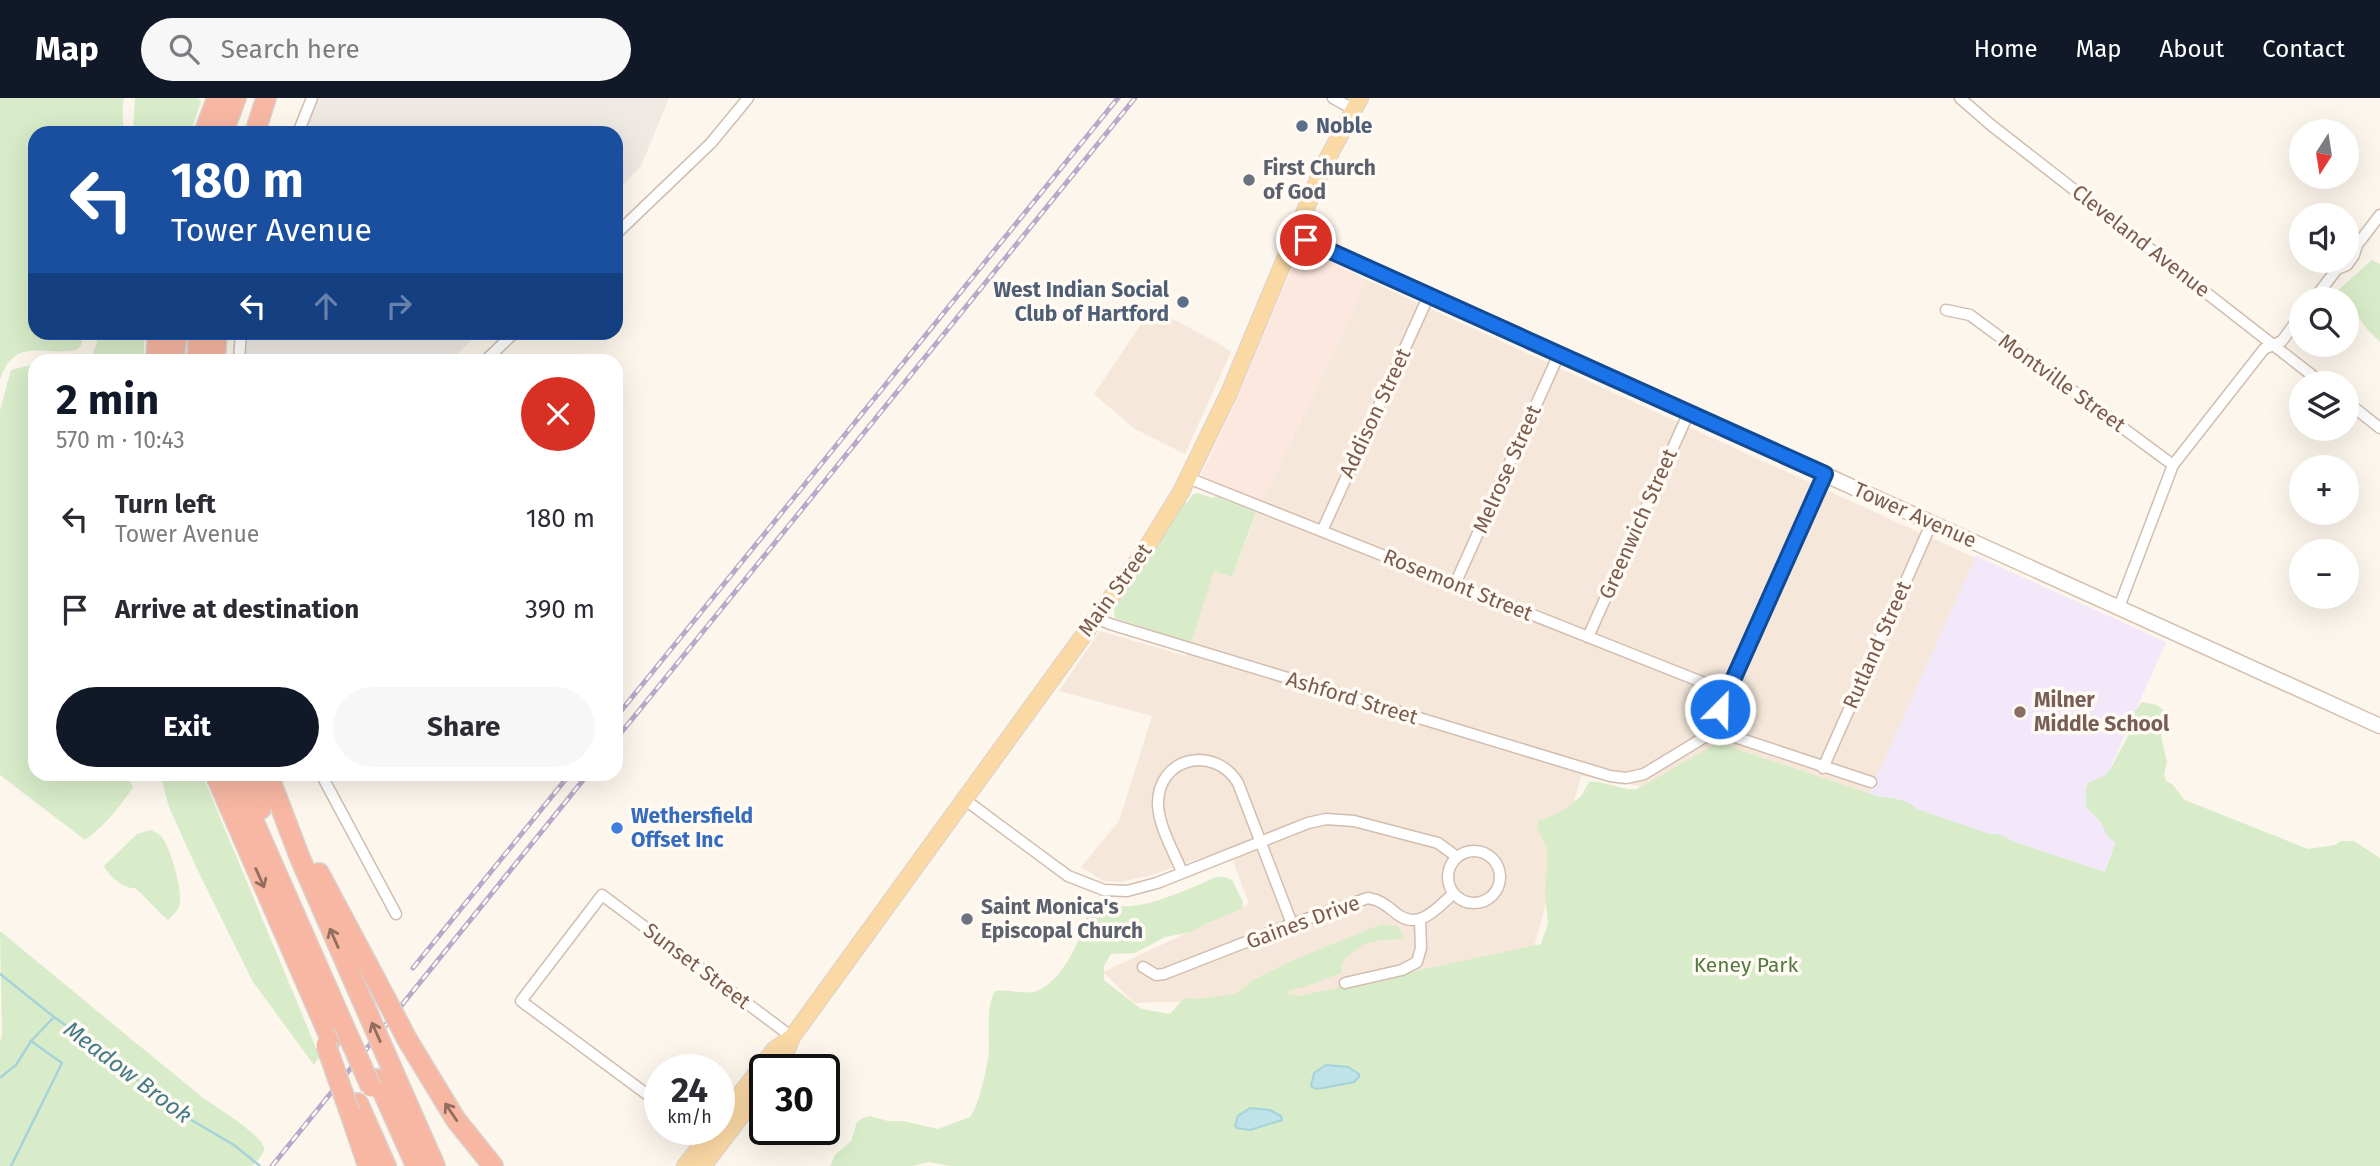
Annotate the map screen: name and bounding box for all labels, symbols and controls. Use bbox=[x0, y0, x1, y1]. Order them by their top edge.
search box bbox=[141, 18, 631, 81]
text: Map bbox=[35, 29, 99, 69]
icon: search bbox=[165, 30, 203, 68]
text: Search here bbox=[221, 34, 360, 65]
text: Home bbox=[1974, 35, 2038, 63]
text: Map bbox=[2076, 35, 2122, 63]
text: About bbox=[2160, 35, 2224, 63]
text: Contact bbox=[2262, 35, 2345, 63]
place label: Noble bbox=[1316, 113, 1373, 139]
marker: Noble bbox=[1294, 118, 1310, 134]
north arrow bbox=[2289, 119, 2359, 189]
map controls bbox=[2289, 119, 2359, 609]
text: 180 m bbox=[171, 151, 304, 210]
icon: left bbox=[56, 154, 147, 245]
place label: First Church of God bbox=[1263, 155, 1376, 205]
marker: First Church of God bbox=[1241, 172, 1257, 188]
street label: Cleveland Avenue bbox=[2067, 179, 2215, 303]
button: sound bbox=[2289, 203, 2359, 273]
pin bbox=[1276, 210, 1336, 270]
text: Tower Avenue bbox=[171, 211, 372, 249]
icon: arrive bbox=[1287, 221, 1325, 259]
place label: West Indian Social Club of Hartford bbox=[993, 277, 1170, 327]
icon: left bbox=[234, 287, 272, 325]
icon: ahead bbox=[307, 287, 345, 325]
icon: right bbox=[380, 287, 418, 325]
button: search bbox=[2289, 287, 2359, 357]
marker: West Indian Social Club of Hartford bbox=[1175, 294, 1191, 310]
street label: Montville Street bbox=[1993, 328, 2131, 438]
street label: Addison Street bbox=[1334, 344, 1417, 482]
button: layers bbox=[2289, 371, 2359, 441]
text: 2 min bbox=[56, 375, 159, 425]
button: close bbox=[521, 377, 595, 451]
street label: Melrose Street bbox=[1467, 401, 1547, 537]
text: 570 m · 10:43 bbox=[56, 426, 185, 454]
street label: Greenwich Street bbox=[1593, 444, 1683, 603]
button: + bbox=[2289, 455, 2359, 525]
street label: Tower Avenue bbox=[1849, 476, 1981, 554]
text: Turn left bbox=[115, 489, 216, 520]
icon: left bbox=[56, 500, 94, 538]
text: 180 m bbox=[526, 503, 595, 534]
text: Tower Avenue bbox=[115, 520, 259, 548]
street label: Main Street bbox=[1073, 538, 1158, 642]
button: − bbox=[2289, 539, 2359, 609]
street label: Rosemont Street bbox=[1380, 543, 1537, 627]
street label: Rutland Street bbox=[1837, 577, 1917, 713]
icon: arrive bbox=[56, 591, 94, 629]
text: Arrive at destination bbox=[115, 594, 359, 625]
text: 390 m bbox=[525, 594, 595, 625]
street label: Ashford Street bbox=[1283, 666, 1421, 730]
position arrow bbox=[1683, 672, 1757, 746]
button: Exit bbox=[56, 687, 319, 767]
button: Share bbox=[333, 687, 595, 767]
place label: Milner Middle School bbox=[2034, 687, 2170, 737]
marker: Milner Middle School bbox=[2012, 704, 2028, 720]
place label: Wethersfield Offset Inc bbox=[631, 803, 753, 853]
marker: Wethersfield Offset Inc bbox=[609, 820, 625, 836]
one-way arrow bbox=[254, 867, 267, 888]
street label: Gaines Drive bbox=[1243, 889, 1363, 955]
place label: Saint Monica's Episcopal Church bbox=[981, 894, 1143, 944]
marker: Saint Monica's Episcopal Church bbox=[959, 911, 975, 927]
street label: Sunset Street bbox=[638, 917, 756, 1015]
one-way arrow bbox=[327, 928, 340, 949]
park label: Keney Park bbox=[1694, 952, 1798, 978]
water label: Meadow Brook bbox=[59, 1015, 197, 1129]
one-way arrow bbox=[369, 1022, 382, 1043]
speed limit sign: 30 bbox=[749, 1054, 840, 1145]
text: 24 bbox=[671, 1069, 708, 1111]
one-way arrow bbox=[444, 1103, 458, 1122]
text: km/h bbox=[667, 1106, 712, 1128]

